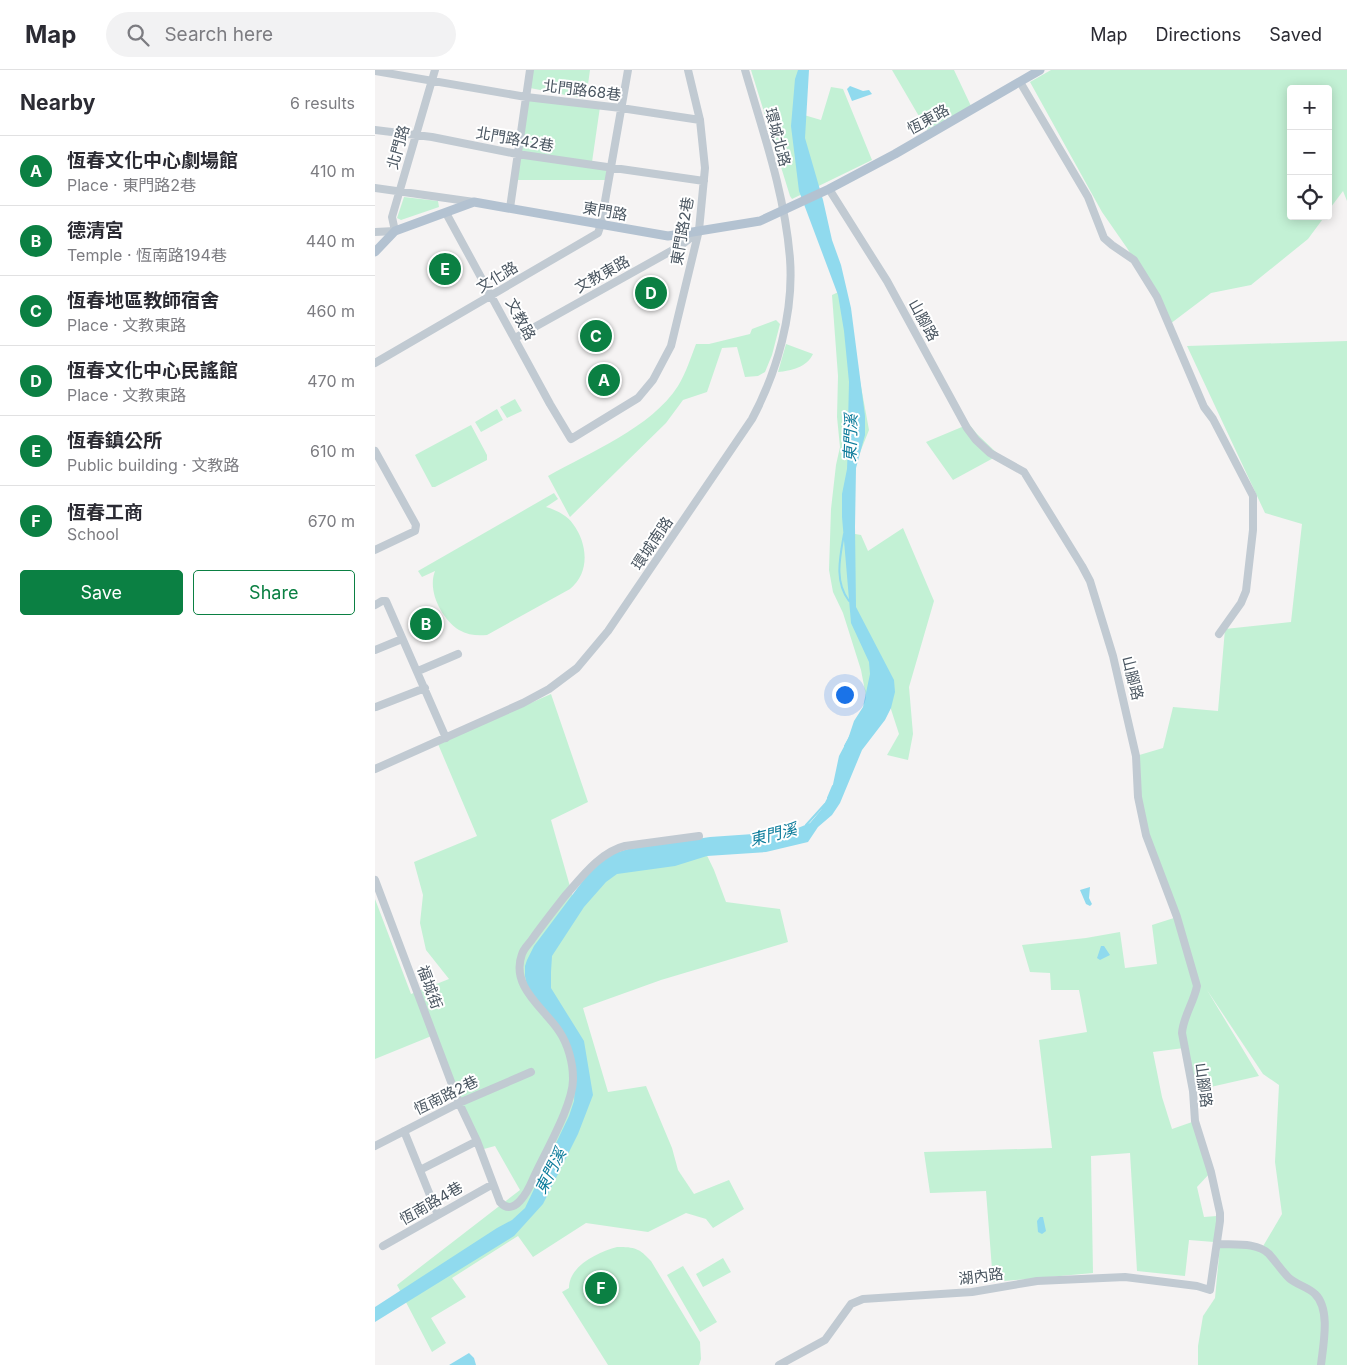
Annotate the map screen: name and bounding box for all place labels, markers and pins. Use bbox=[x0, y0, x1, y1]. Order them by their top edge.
pin: E bbox=[429, 250, 461, 288]
pin: D bbox=[635, 274, 667, 312]
pin: C bbox=[580, 317, 612, 355]
pin: A bbox=[588, 361, 620, 399]
pin: B bbox=[410, 605, 442, 643]
pin: F bbox=[585, 1269, 617, 1307]

